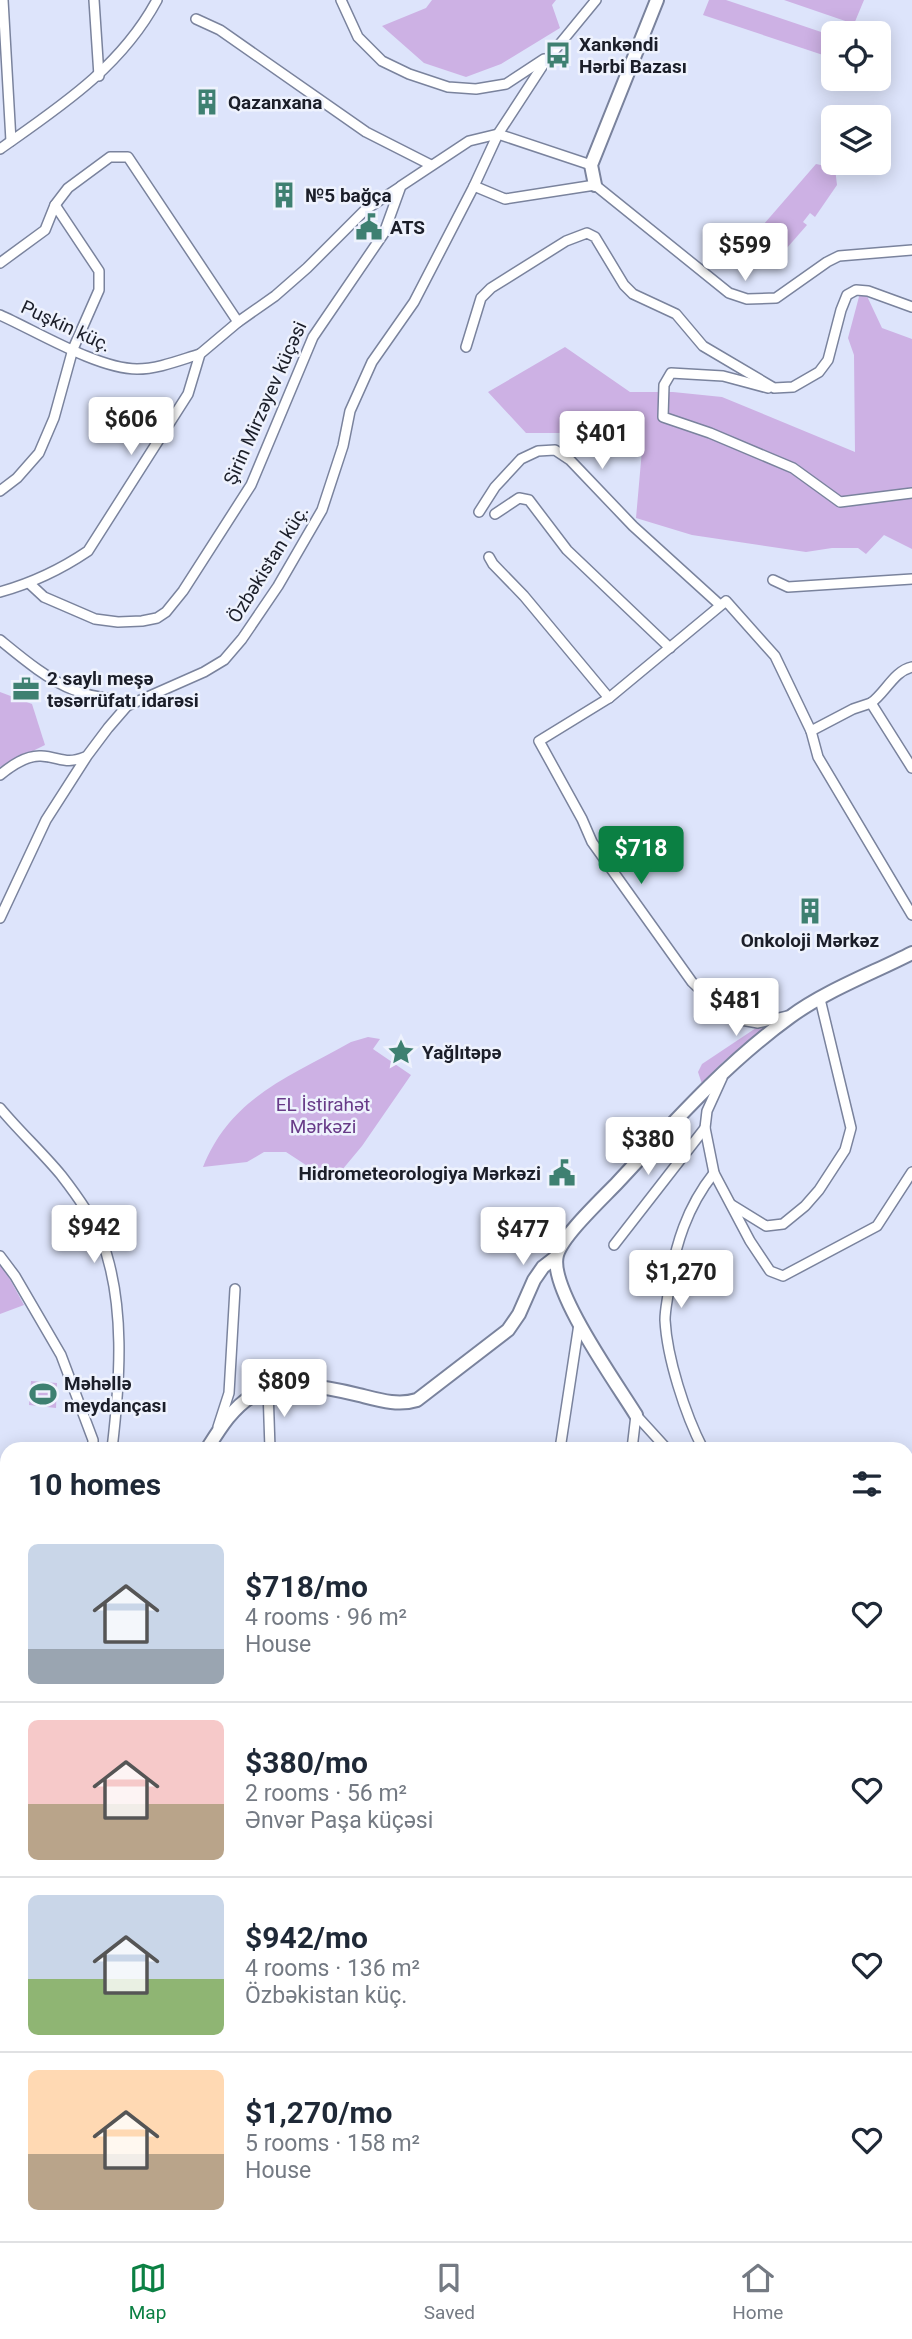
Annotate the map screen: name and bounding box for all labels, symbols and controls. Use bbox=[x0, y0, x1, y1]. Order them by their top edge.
map controls bbox=[821, 21, 891, 175]
button: locate bbox=[821, 21, 891, 91]
place label: Xankəndi Hərbi Bazası bbox=[579, 33, 687, 78]
bus stop icon: Xankəndi Hərbi Bazası bbox=[543, 40, 573, 70]
building icon: Qazanxana bbox=[192, 87, 222, 117]
place label: Qazanxana bbox=[228, 91, 322, 114]
button: layers bbox=[821, 105, 891, 175]
building icon: №5 bağça bbox=[269, 180, 299, 210]
place label: №5 bağça bbox=[305, 184, 392, 207]
public building icon: ATS bbox=[354, 212, 384, 242]
place label: ATS bbox=[390, 216, 425, 239]
pin: $599 bbox=[704, 224, 786, 283]
text: $599 bbox=[719, 232, 771, 259]
street label: Puşkin küç. bbox=[17, 295, 115, 357]
street label: Şirin Mirzəyev küçəsi bbox=[219, 318, 311, 488]
pin: $606 bbox=[90, 398, 172, 457]
text: $606 bbox=[105, 406, 157, 433]
pin: $401 bbox=[561, 412, 643, 471]
text: $401 bbox=[576, 420, 628, 447]
street label: Özbəkistan küç. bbox=[223, 501, 313, 627]
place label: 2 saylı meşə təsərrüfatı idarəsi bbox=[47, 667, 199, 712]
office icon: 2 saylı meşə təsərrüfatı idarəsi bbox=[11, 674, 41, 704]
pin: $718 bbox=[600, 826, 682, 886]
text: $718 bbox=[615, 835, 667, 862]
building icon: Onkoloji Mərkəz bbox=[795, 896, 825, 926]
place label: Onkoloji Mərkəz bbox=[741, 929, 880, 952]
pin: $481 bbox=[695, 978, 777, 1038]
text: $481 bbox=[710, 987, 762, 1014]
place icon: Yağlıtəpə bbox=[386, 1037, 416, 1067]
place label: Yağlıtəpə bbox=[422, 1041, 502, 1064]
park label: EL İstirahət Mərkəzi bbox=[276, 1093, 370, 1138]
pin: $380 bbox=[607, 1118, 689, 1177]
text: $380 bbox=[622, 1126, 674, 1153]
public building icon: Hidrometeorologiya Mərkəzi bbox=[547, 1158, 577, 1188]
place label: Hidrometeorologiya Mərkəzi bbox=[298, 1162, 541, 1185]
pin: $942 bbox=[53, 1206, 135, 1265]
pin: $477 bbox=[482, 1208, 564, 1267]
text: $942 bbox=[68, 1214, 120, 1241]
text: $477 bbox=[497, 1216, 549, 1243]
pin: $1,270 bbox=[624, 1250, 738, 1310]
text: $1,270 bbox=[645, 1259, 717, 1286]
pin: $809 bbox=[243, 1360, 325, 1419]
text: $809 bbox=[258, 1368, 310, 1395]
place label: Məhəllə meydançası bbox=[64, 1372, 167, 1417]
sports icon: Məhəllə meydançası bbox=[28, 1379, 58, 1409]
icon: filters bbox=[848, 1465, 886, 1503]
text: 10 homes bbox=[28, 1467, 161, 1502]
text: $718/mo bbox=[245, 1569, 368, 1604]
icon: home bbox=[84, 1572, 168, 1656]
icon: heart bbox=[848, 1595, 886, 1633]
text: 4 rooms · 96 m² bbox=[245, 1604, 407, 1631]
text: House bbox=[245, 1631, 311, 1658]
text: $380/mo bbox=[245, 1745, 368, 1780]
icon: home bbox=[84, 1748, 168, 1832]
icon: heart bbox=[848, 1771, 886, 1809]
text: 2 rooms · 56 m² bbox=[245, 1780, 407, 1807]
text: Ənvər Paşa küçəsi bbox=[245, 1807, 433, 1834]
text: $942/mo bbox=[245, 1920, 368, 1955]
icon: home bbox=[84, 1923, 168, 2007]
icon: heart bbox=[848, 1946, 886, 1984]
text: 4 rooms · 136 m² bbox=[245, 1955, 420, 1982]
text: Özbəkistan küç. bbox=[245, 1982, 407, 2009]
text: $1,270/mo bbox=[245, 2095, 393, 2130]
icon: home bbox=[84, 2098, 168, 2182]
icon: heart bbox=[848, 2121, 886, 2159]
text: 5 rooms · 158 m² bbox=[245, 2130, 420, 2157]
text: House bbox=[245, 2157, 311, 2184]
tab: Map bbox=[129, 2259, 167, 2324]
tab: Saved bbox=[424, 2259, 475, 2324]
tab: Home bbox=[732, 2259, 783, 2324]

